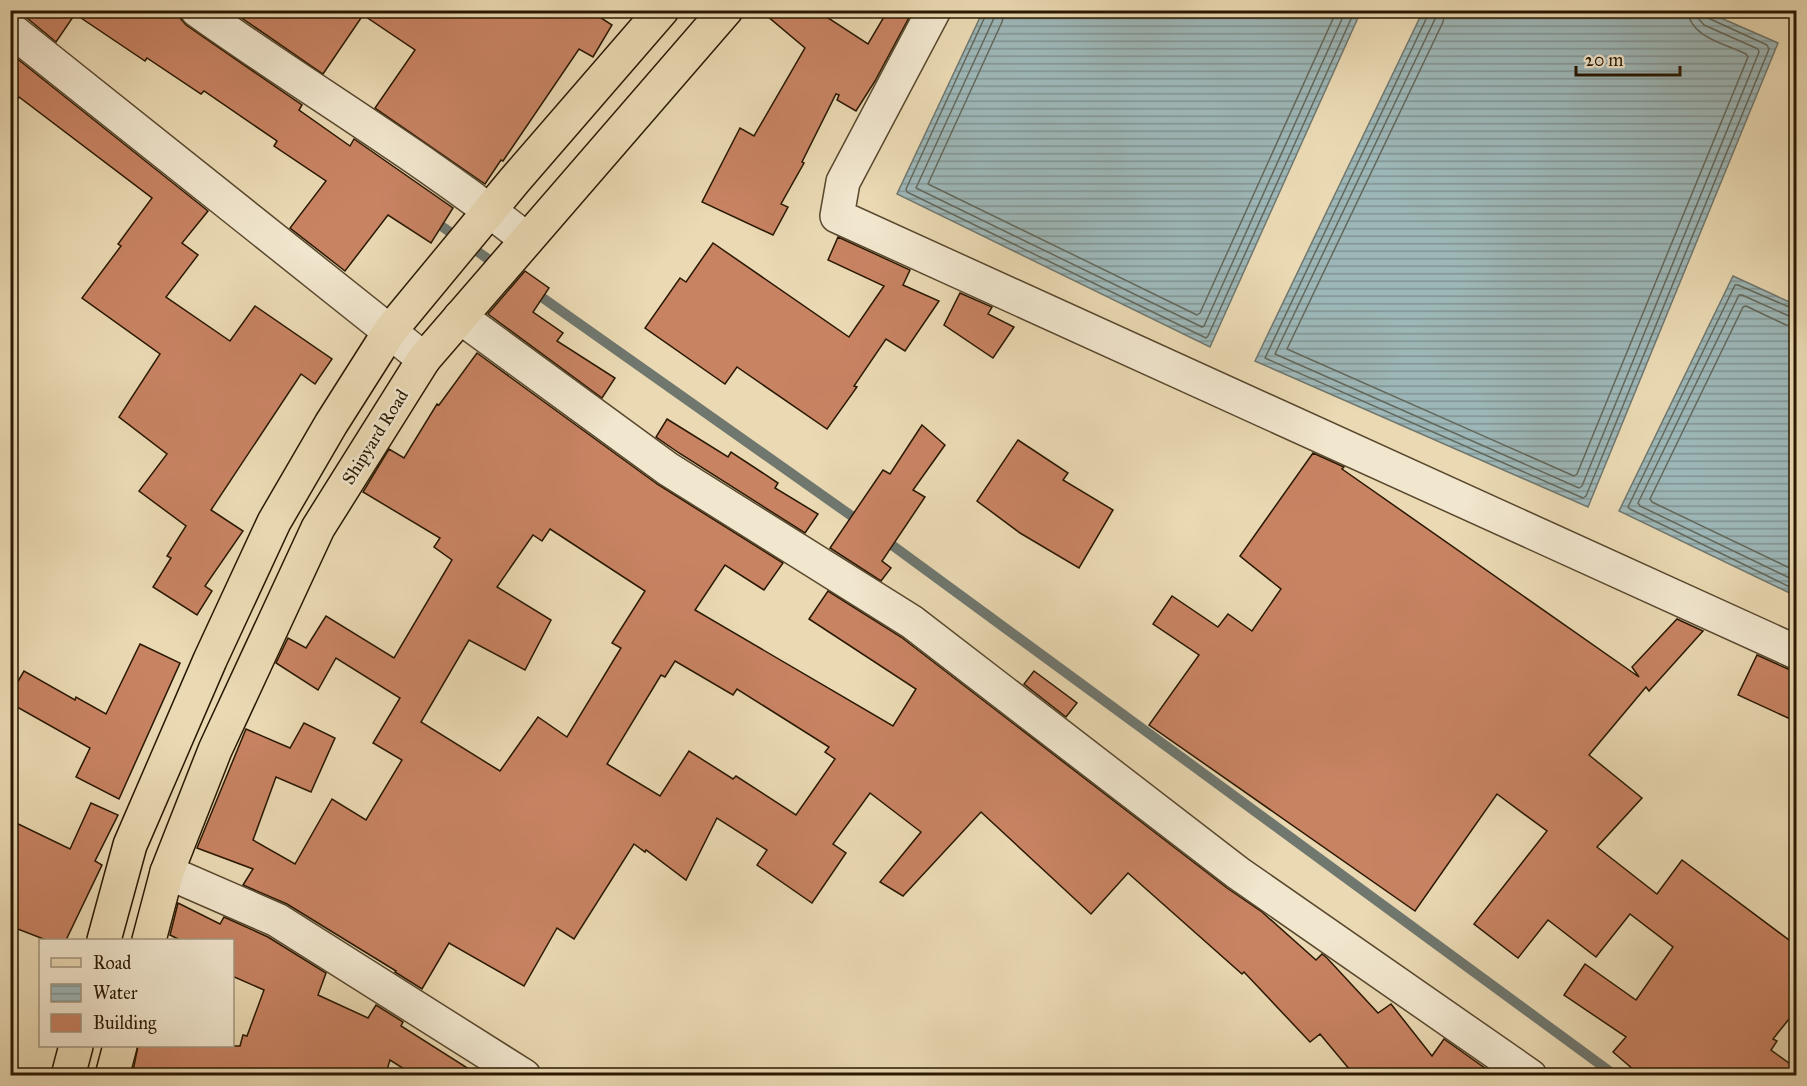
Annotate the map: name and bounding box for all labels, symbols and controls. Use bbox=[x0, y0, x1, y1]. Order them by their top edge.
scale bar bbox=[1576, 39, 1680, 77]
text: 20 m bbox=[1585, 49, 1623, 71]
street label: Shipyard Road bbox=[337, 385, 413, 489]
legend bbox=[39, 939, 234, 1047]
text: Road bbox=[93, 952, 131, 974]
text: Water bbox=[93, 982, 138, 1004]
text: Building bbox=[93, 1012, 157, 1035]

